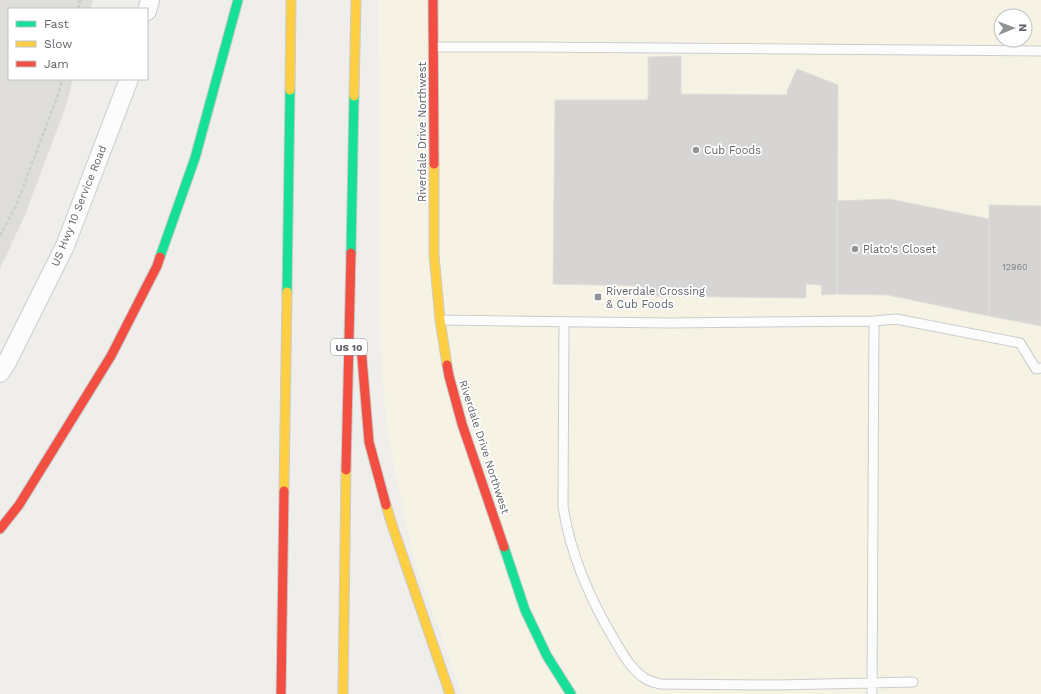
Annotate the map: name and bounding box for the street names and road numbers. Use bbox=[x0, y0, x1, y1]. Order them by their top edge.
street label: Riverdale Drive Northwest bbox=[416, 62, 429, 202]
street label: US Hwy 10 Service Road bbox=[49, 144, 109, 268]
road number: US 10 bbox=[331, 339, 367, 355]
street label: Riverdale Drive Northwest bbox=[456, 378, 512, 516]

